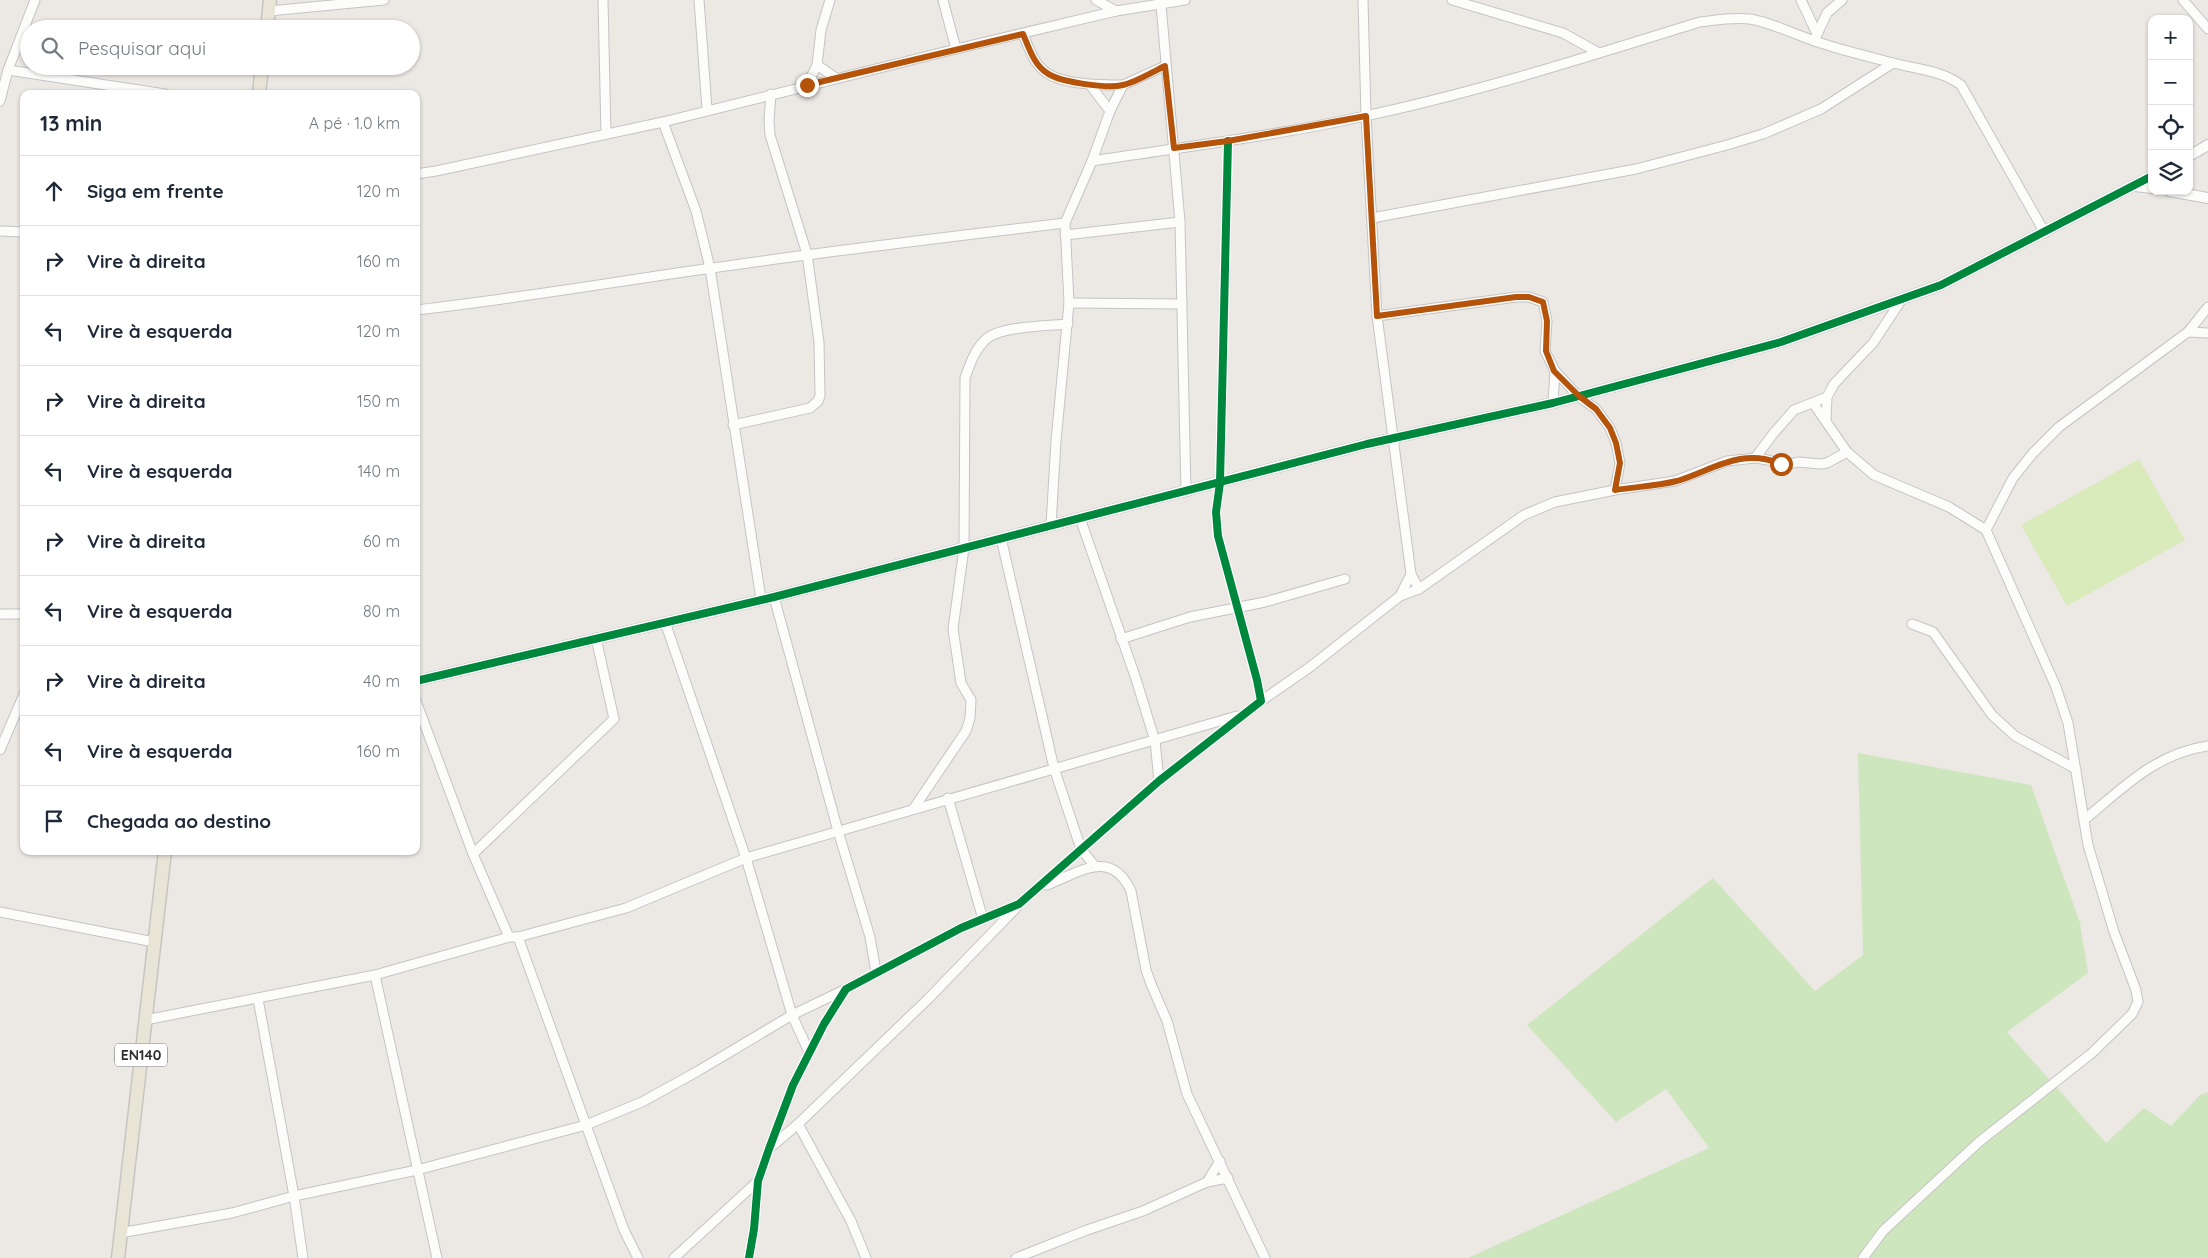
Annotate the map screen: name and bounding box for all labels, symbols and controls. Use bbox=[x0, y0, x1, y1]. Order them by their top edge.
map controls bbox=[2148, 15, 2193, 195]
button: + bbox=[2148, 15, 2193, 60]
search box bbox=[20, 20, 420, 75]
icon: search bbox=[38, 34, 66, 62]
text: Pesquisar aqui bbox=[78, 36, 206, 60]
button: − bbox=[2148, 60, 2193, 105]
route end bbox=[796, 74, 819, 97]
button: locate bbox=[2148, 105, 2193, 150]
text: 13 min bbox=[40, 110, 102, 136]
text: A pé · 1.0 km bbox=[309, 113, 400, 133]
button: layers bbox=[2148, 150, 2193, 195]
icon: ahead bbox=[40, 177, 68, 205]
text: Siga em frente bbox=[87, 179, 224, 203]
text: 120 m bbox=[357, 181, 400, 201]
icon: right bbox=[40, 247, 68, 275]
text: Vire à direita bbox=[87, 249, 206, 273]
text: 160 m bbox=[357, 251, 400, 271]
icon: left bbox=[40, 317, 68, 345]
text: Vire à esquerda bbox=[87, 319, 232, 343]
text: 120 m bbox=[357, 321, 400, 341]
icon: right bbox=[40, 387, 68, 415]
text: Vire à direita bbox=[87, 389, 206, 413]
text: 150 m bbox=[357, 391, 400, 411]
route start bbox=[1770, 453, 1793, 476]
icon: left bbox=[40, 457, 68, 485]
text: Vire à esquerda bbox=[87, 459, 232, 483]
text: 140 m bbox=[357, 461, 400, 481]
icon: right bbox=[40, 527, 68, 555]
text: Vire à direita bbox=[87, 529, 206, 553]
text: 60 m bbox=[363, 531, 400, 551]
icon: left bbox=[40, 597, 68, 625]
text: Vire à esquerda bbox=[87, 599, 232, 623]
text: 80 m bbox=[363, 601, 400, 621]
icon: right bbox=[40, 667, 68, 695]
text: Vire à direita bbox=[87, 669, 206, 693]
text: 40 m bbox=[363, 671, 400, 691]
icon: left bbox=[40, 737, 68, 765]
text: Vire à esquerda bbox=[87, 739, 232, 763]
text: 160 m bbox=[357, 741, 400, 761]
icon: arrive bbox=[40, 807, 68, 835]
text: Chegada ao destino bbox=[87, 809, 271, 833]
road number: EN140 bbox=[115, 1044, 167, 1066]

